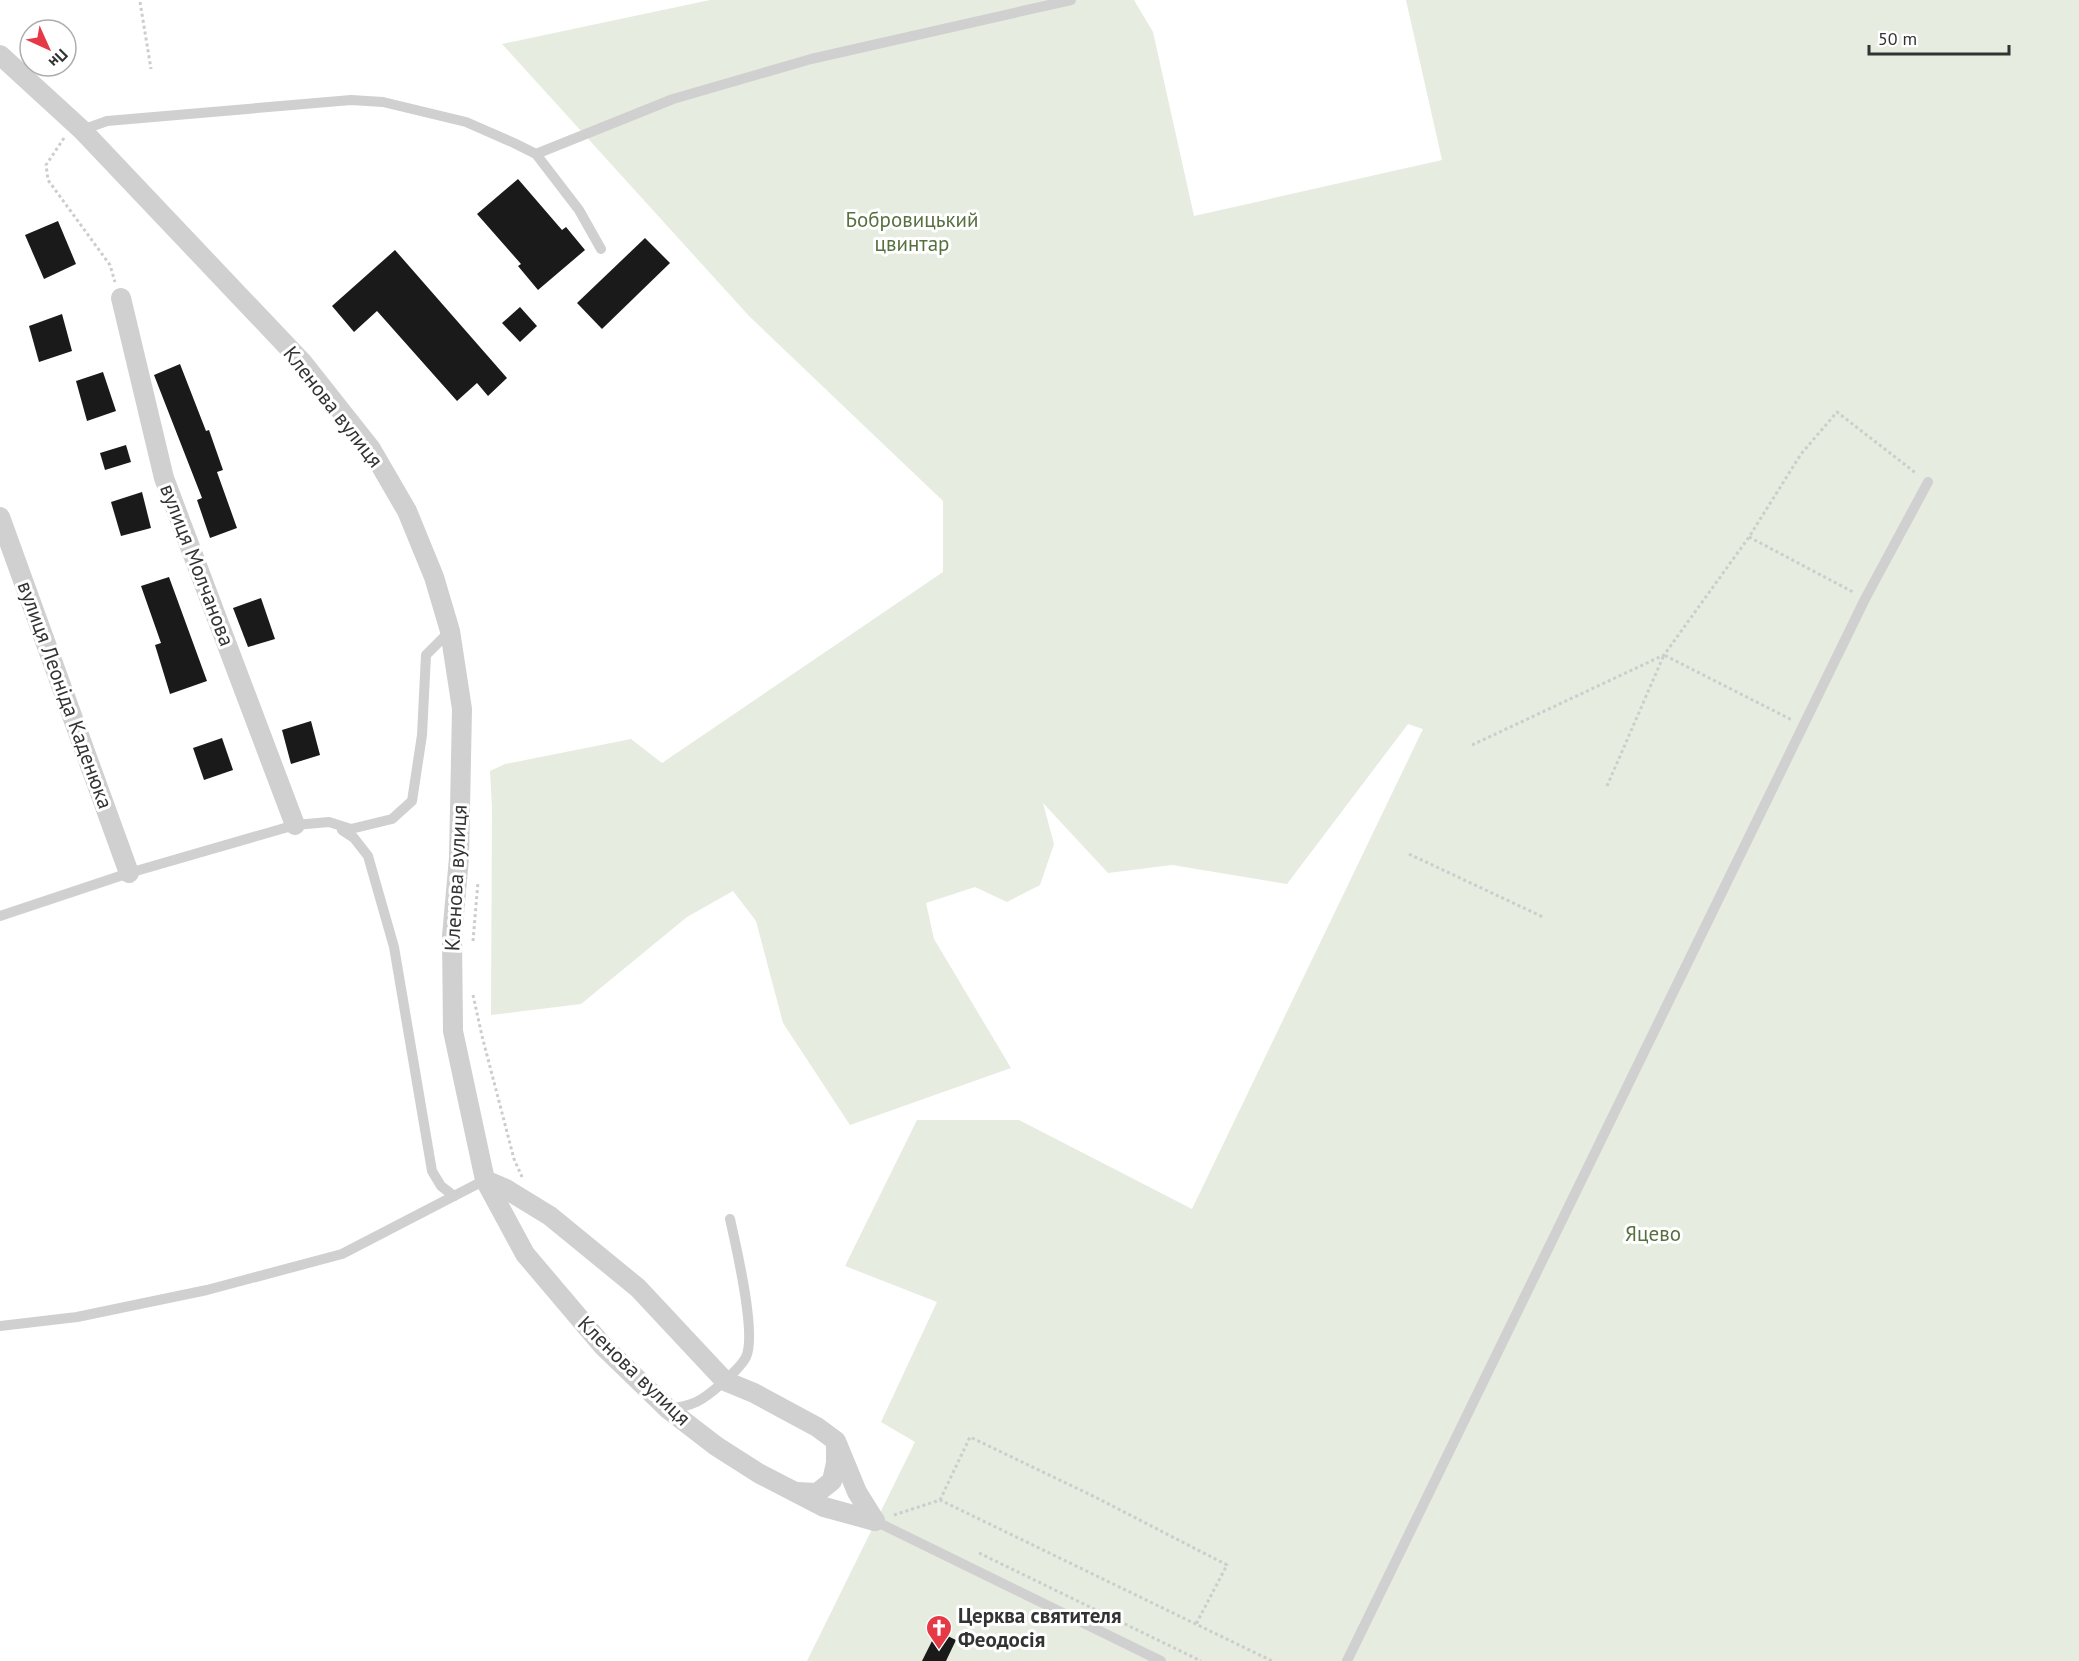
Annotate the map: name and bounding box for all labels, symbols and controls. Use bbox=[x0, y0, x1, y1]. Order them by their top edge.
north arrow bbox=[18, 18, 78, 78]
scale bar bbox=[1869, 18, 2008, 56]
text: 50 m bbox=[1878, 27, 1917, 50]
text: Пн bbox=[45, 45, 72, 72]
park label: Бобровицький цвинтар bbox=[846, 206, 978, 257]
street label: Кленова вулиця bbox=[278, 341, 389, 473]
street label: вулиця Молчанова bbox=[154, 480, 241, 650]
street label: вулиця Леоніда Каденюка bbox=[12, 577, 119, 812]
street label: Кленова вулиця bbox=[438, 804, 473, 952]
park label: Яцево bbox=[1625, 1220, 1681, 1247]
street label: Кленова вулиця bbox=[572, 1310, 696, 1431]
place label: Церква святителя Феодосія bbox=[958, 1602, 1121, 1653]
church icon: Церква святителя Феодосія bbox=[924, 1613, 954, 1651]

